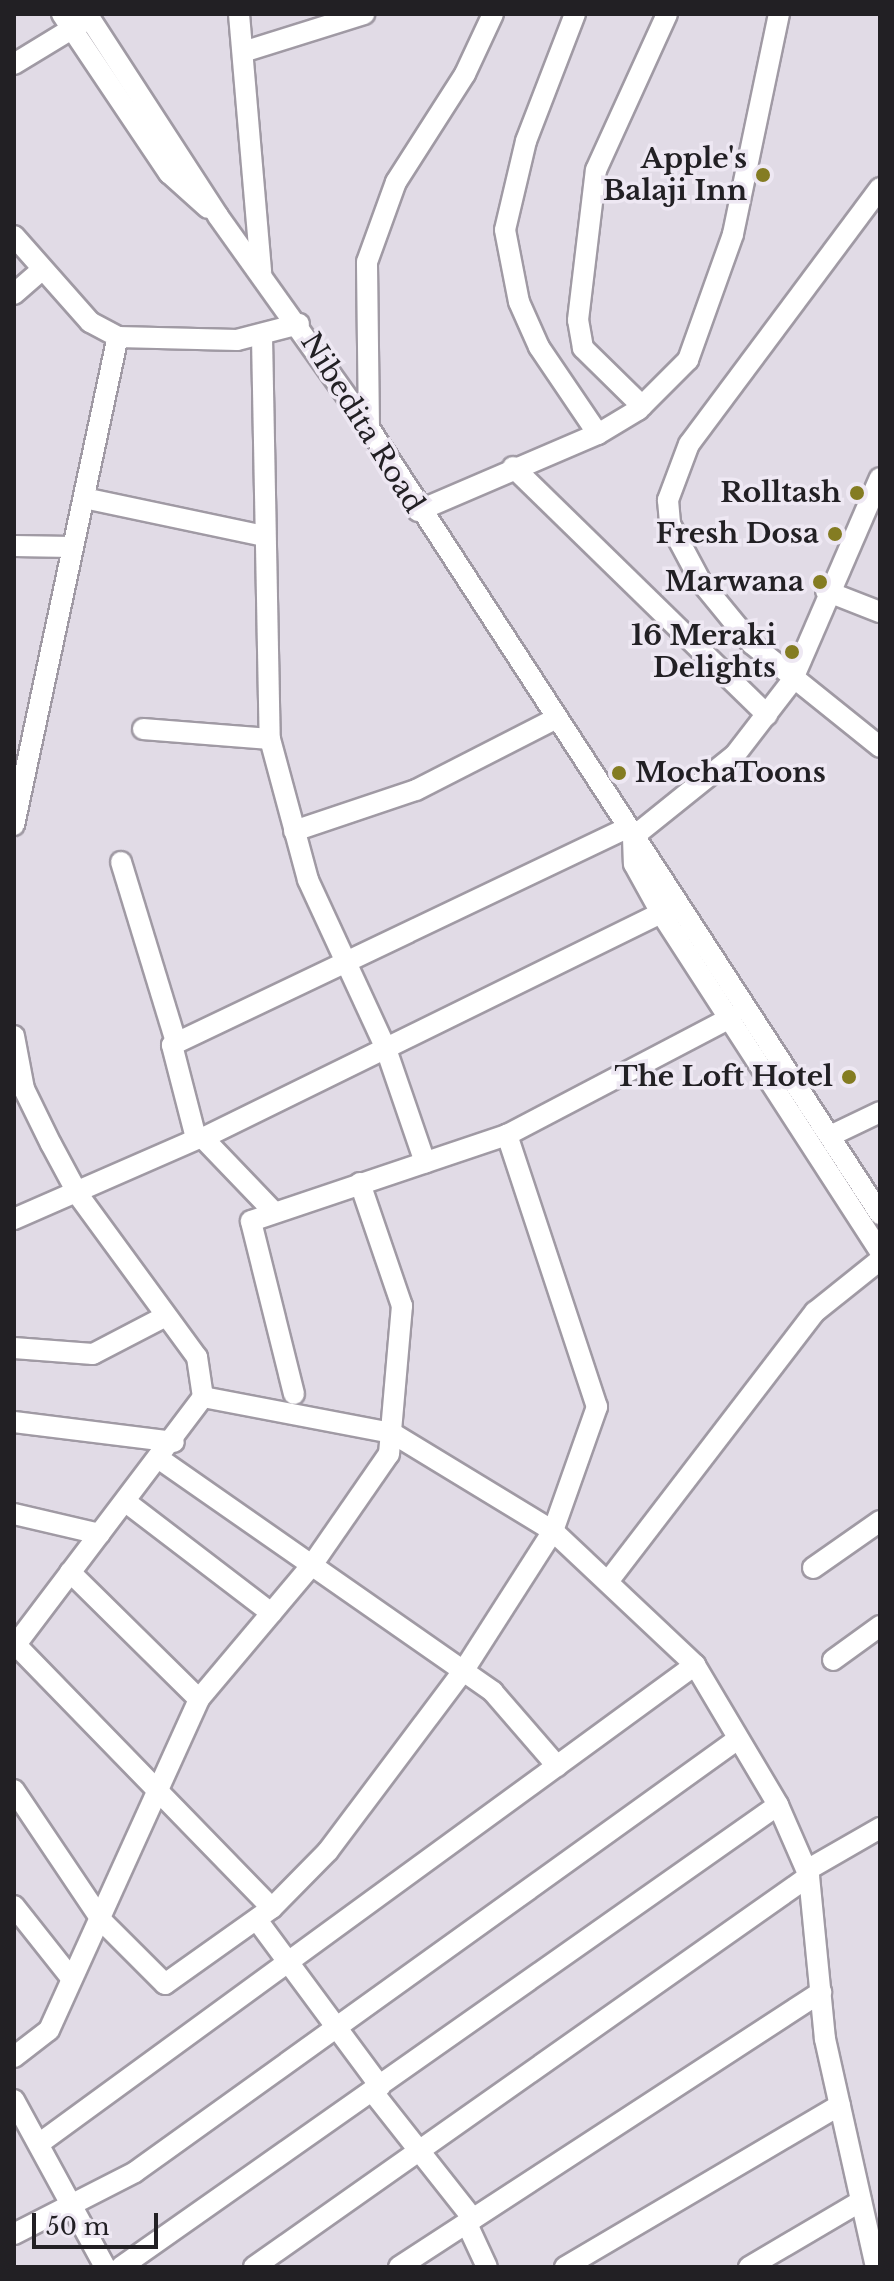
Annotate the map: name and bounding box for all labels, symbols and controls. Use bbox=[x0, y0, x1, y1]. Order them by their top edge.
place label: Apple's Balaji Inn bbox=[603, 142, 747, 208]
marker: Apple's Balaji Inn bbox=[754, 166, 772, 184]
street label: Nibedita Road bbox=[293, 327, 431, 519]
place label: Rolltash bbox=[720, 476, 841, 510]
marker: Rolltash bbox=[848, 484, 866, 502]
place label: Fresh Dosa bbox=[656, 517, 819, 551]
marker: Fresh Dosa bbox=[826, 525, 844, 543]
place label: Marwana bbox=[665, 565, 804, 599]
marker: Marwana bbox=[811, 573, 829, 591]
place label: 16 Meraki Delights bbox=[631, 619, 776, 685]
marker: 16 Meraki Delights bbox=[783, 643, 801, 661]
place label: MochaToons bbox=[635, 756, 826, 790]
marker: MochaToons bbox=[610, 764, 628, 782]
place label: The Loft Hotel bbox=[615, 1060, 833, 1094]
marker: The Loft Hotel bbox=[840, 1068, 858, 1086]
scale bar bbox=[36, 2197, 162, 2247]
text: 50 m bbox=[46, 2212, 109, 2241]

